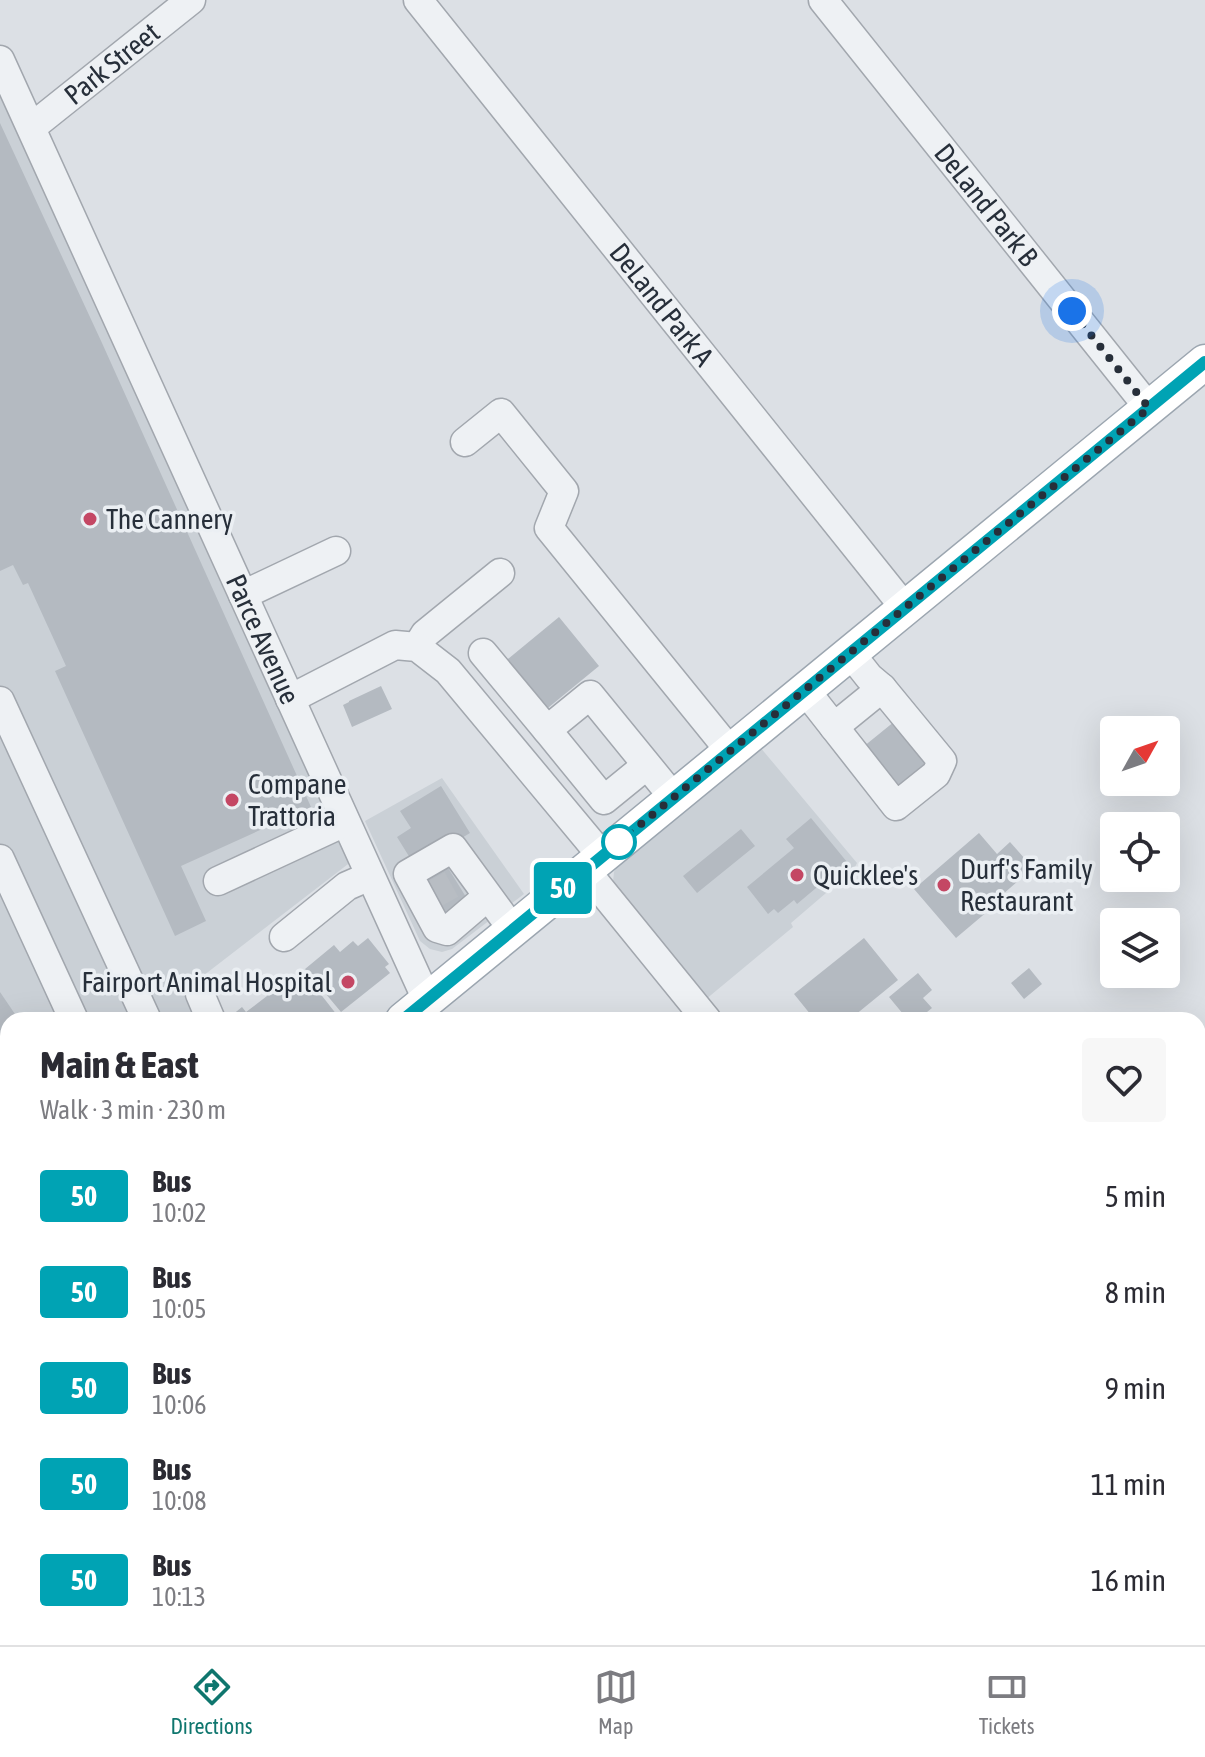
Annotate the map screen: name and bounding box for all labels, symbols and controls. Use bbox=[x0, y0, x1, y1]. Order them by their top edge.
street label: Park Street bbox=[58, 16, 165, 111]
street label: DeLand Park B bbox=[928, 137, 1045, 272]
street label: DeLand Park A bbox=[603, 237, 721, 372]
your location bbox=[1052, 291, 1092, 331]
place label: The Cannery bbox=[106, 503, 233, 535]
marker: The Cannery bbox=[81, 510, 99, 528]
street label: Parce Avenue bbox=[220, 569, 306, 709]
north arrow bbox=[1100, 716, 1180, 796]
map controls bbox=[1100, 716, 1180, 988]
place label: Compane Trattoria bbox=[248, 768, 347, 832]
marker: Compane Trattoria bbox=[223, 791, 241, 809]
button: locate bbox=[1100, 812, 1180, 892]
unlabelled marker bbox=[602, 825, 636, 859]
place label: Durf's Family Restaurant bbox=[960, 853, 1093, 917]
place label: Quicklee's bbox=[813, 859, 918, 891]
line badge: 50 bbox=[527, 862, 599, 914]
marker: Quicklee's bbox=[788, 866, 806, 884]
text: 50 bbox=[550, 872, 576, 904]
marker: Durf's Family Restaurant bbox=[935, 876, 953, 894]
button: layers bbox=[1100, 908, 1180, 988]
place label: Fairport Animal Hospital bbox=[82, 966, 333, 998]
marker: Fairport Animal Hospital bbox=[339, 973, 357, 991]
button: heart bbox=[1082, 1038, 1166, 1122]
text: Main & East bbox=[40, 1043, 199, 1086]
text: Walk · 3 min · 230 m bbox=[40, 1095, 226, 1125]
text: Bus bbox=[152, 1164, 191, 1198]
text: 5 min bbox=[1105, 1179, 1166, 1213]
text: 50 bbox=[71, 1180, 97, 1212]
text: 10:02 bbox=[152, 1198, 207, 1228]
text: Bus bbox=[152, 1260, 191, 1294]
text: 8 min bbox=[1105, 1275, 1166, 1309]
text: 50 bbox=[71, 1276, 97, 1308]
text: 10:05 bbox=[152, 1294, 207, 1324]
text: Bus bbox=[152, 1356, 191, 1390]
text: 9 min bbox=[1105, 1371, 1166, 1405]
text: 50 bbox=[71, 1372, 97, 1404]
text: 10:06 bbox=[152, 1390, 207, 1420]
text: Bus bbox=[152, 1452, 191, 1486]
text: 11 min bbox=[1091, 1467, 1166, 1501]
text: 50 bbox=[71, 1468, 97, 1500]
text: 10:08 bbox=[152, 1486, 207, 1516]
text: Bus bbox=[152, 1548, 191, 1582]
text: 16 min bbox=[1091, 1563, 1166, 1597]
text: 50 bbox=[71, 1564, 97, 1596]
text: 10:13 bbox=[152, 1582, 206, 1612]
tab: Directions bbox=[171, 1665, 253, 1739]
tab: Map bbox=[594, 1665, 638, 1739]
tab: Tickets bbox=[979, 1665, 1034, 1739]

